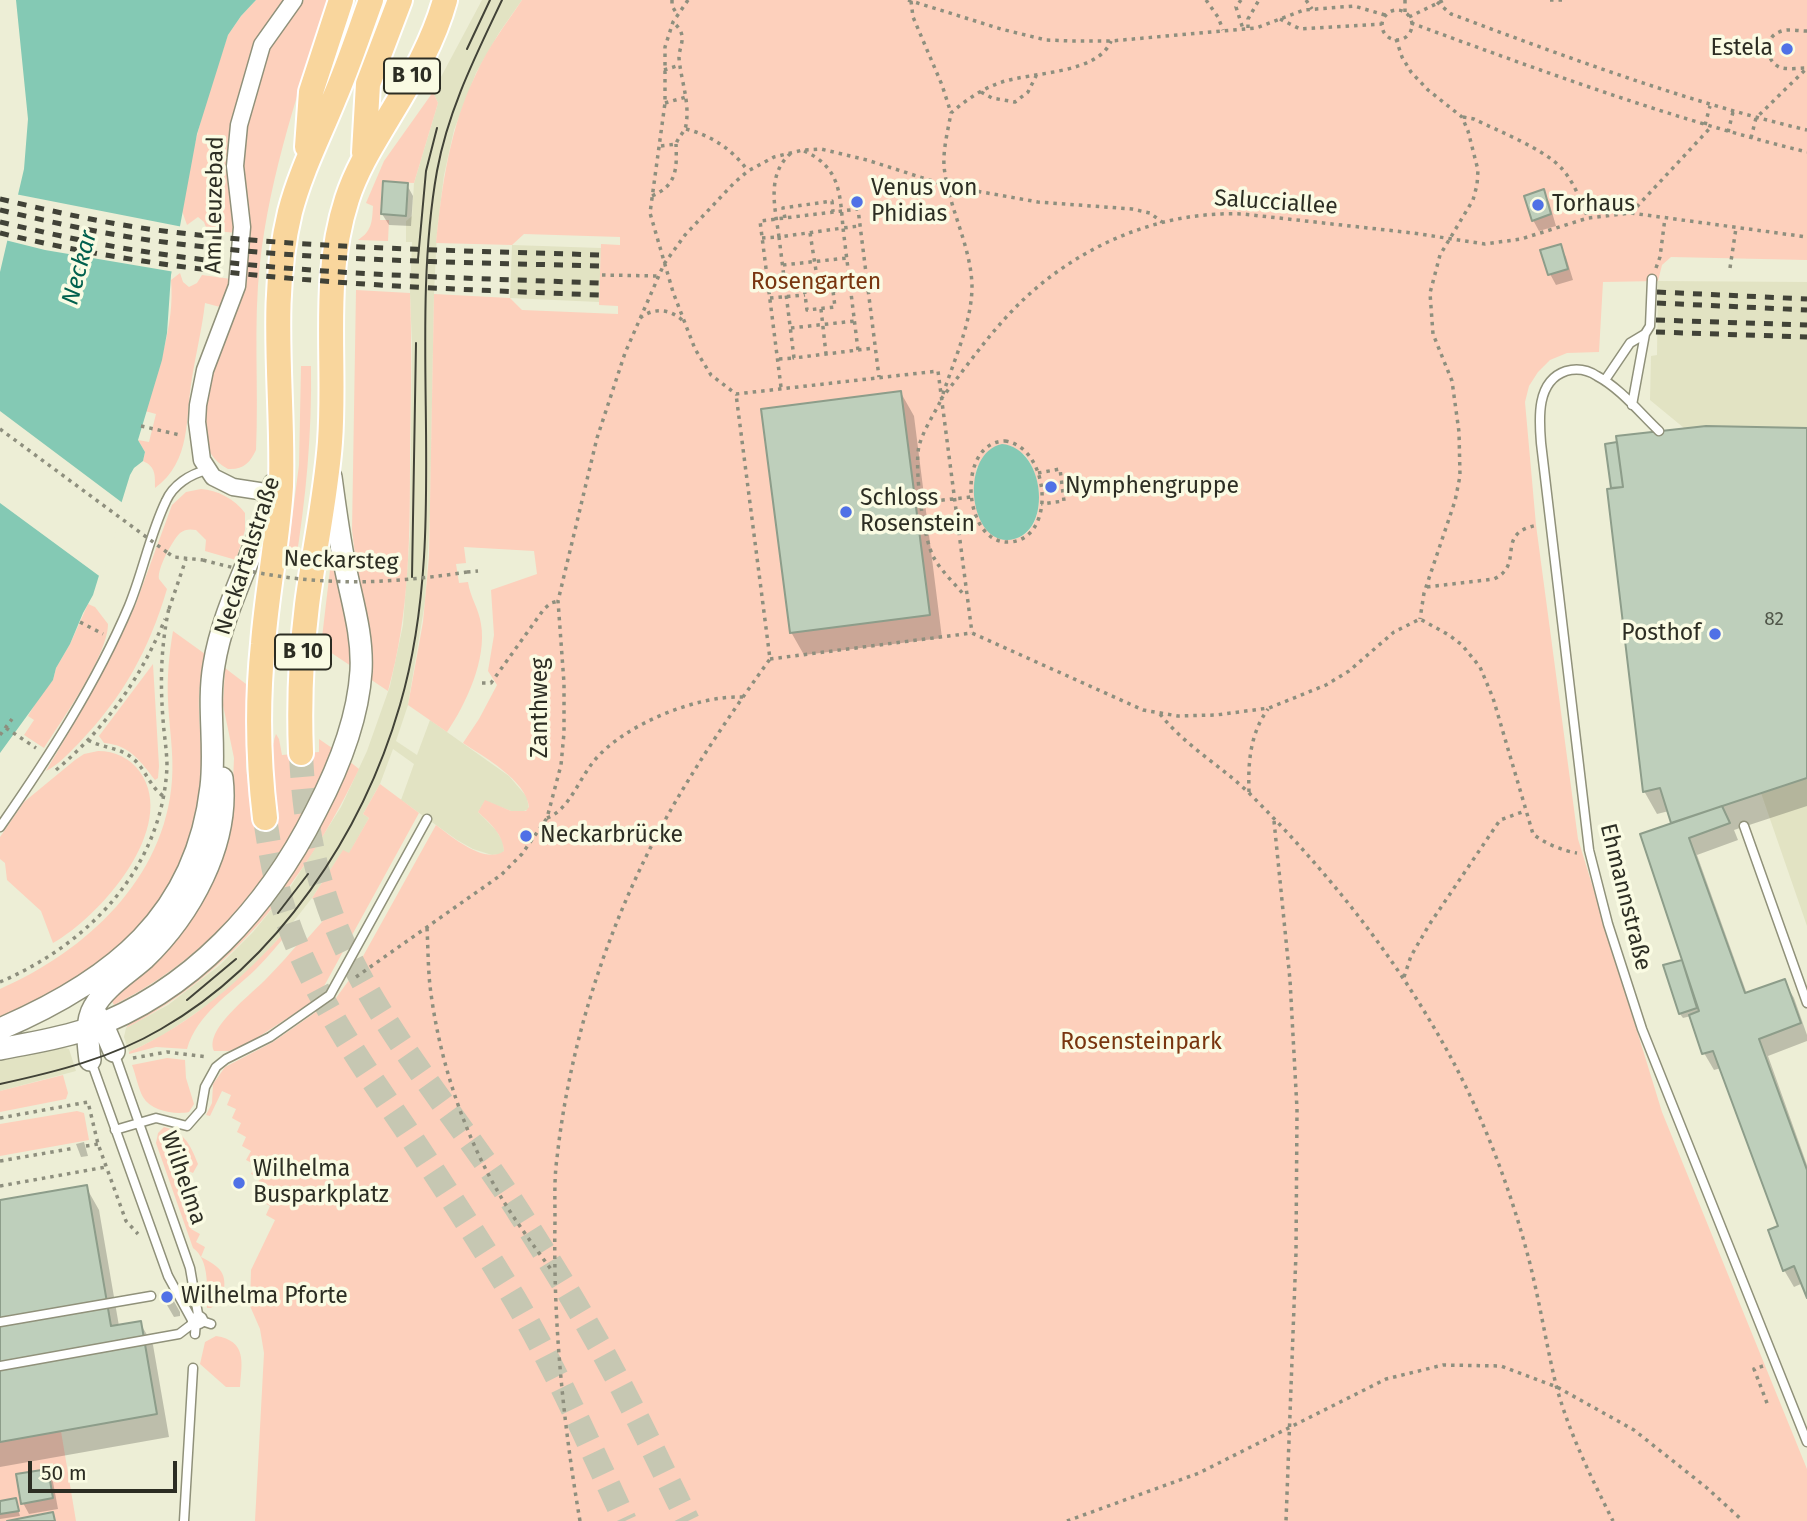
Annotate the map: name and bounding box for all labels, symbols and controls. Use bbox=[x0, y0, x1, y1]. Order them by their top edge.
place label: Estela bbox=[1710, 35, 1773, 63]
marker: Estela bbox=[1779, 41, 1795, 57]
road number: B 10 bbox=[384, 58, 440, 94]
street label: Am Leuzebad bbox=[200, 136, 230, 274]
place label: Venus von Phidias bbox=[871, 175, 978, 229]
street label: Salucciallee bbox=[1213, 185, 1339, 221]
place label: Torhaus bbox=[1552, 191, 1635, 219]
marker: Venus von Phidias bbox=[849, 194, 865, 210]
marker: Torhaus bbox=[1530, 197, 1546, 213]
water label: Neckar bbox=[56, 228, 104, 308]
park label: Rosengarten bbox=[751, 269, 881, 297]
street label: Neckartalstraße bbox=[209, 473, 287, 639]
place label: Nymphengruppe bbox=[1065, 473, 1239, 501]
marker: Nymphengruppe bbox=[1043, 479, 1059, 495]
place label: Schloss Rosenstein bbox=[860, 485, 975, 539]
marker: Schloss Rosenstein bbox=[838, 504, 854, 520]
street label: Neckarsteg bbox=[283, 545, 399, 577]
house number: 82 bbox=[1764, 609, 1784, 631]
place label: Posthof bbox=[1621, 620, 1701, 648]
marker: Posthof bbox=[1707, 626, 1723, 642]
road number: B 10 bbox=[275, 634, 331, 670]
street label: Zanthweg bbox=[527, 658, 555, 758]
street label: Ehmannstraße bbox=[1593, 821, 1657, 973]
place label: Neckarbrücke bbox=[540, 822, 683, 850]
marker: Neckarbrücke bbox=[518, 828, 534, 844]
park label: Rosensteinpark bbox=[1060, 1029, 1222, 1057]
street label: Wilhelma bbox=[154, 1128, 212, 1228]
place label: Wilhelma Busparkplatz bbox=[253, 1156, 389, 1210]
marker: Wilhelma Busparkplatz bbox=[231, 1175, 247, 1191]
place label: Wilhelma Pforte bbox=[181, 1283, 348, 1311]
marker: Wilhelma Pforte bbox=[159, 1289, 175, 1305]
scale bar bbox=[32, 1448, 180, 1492]
text: 50 m bbox=[41, 1460, 87, 1486]

